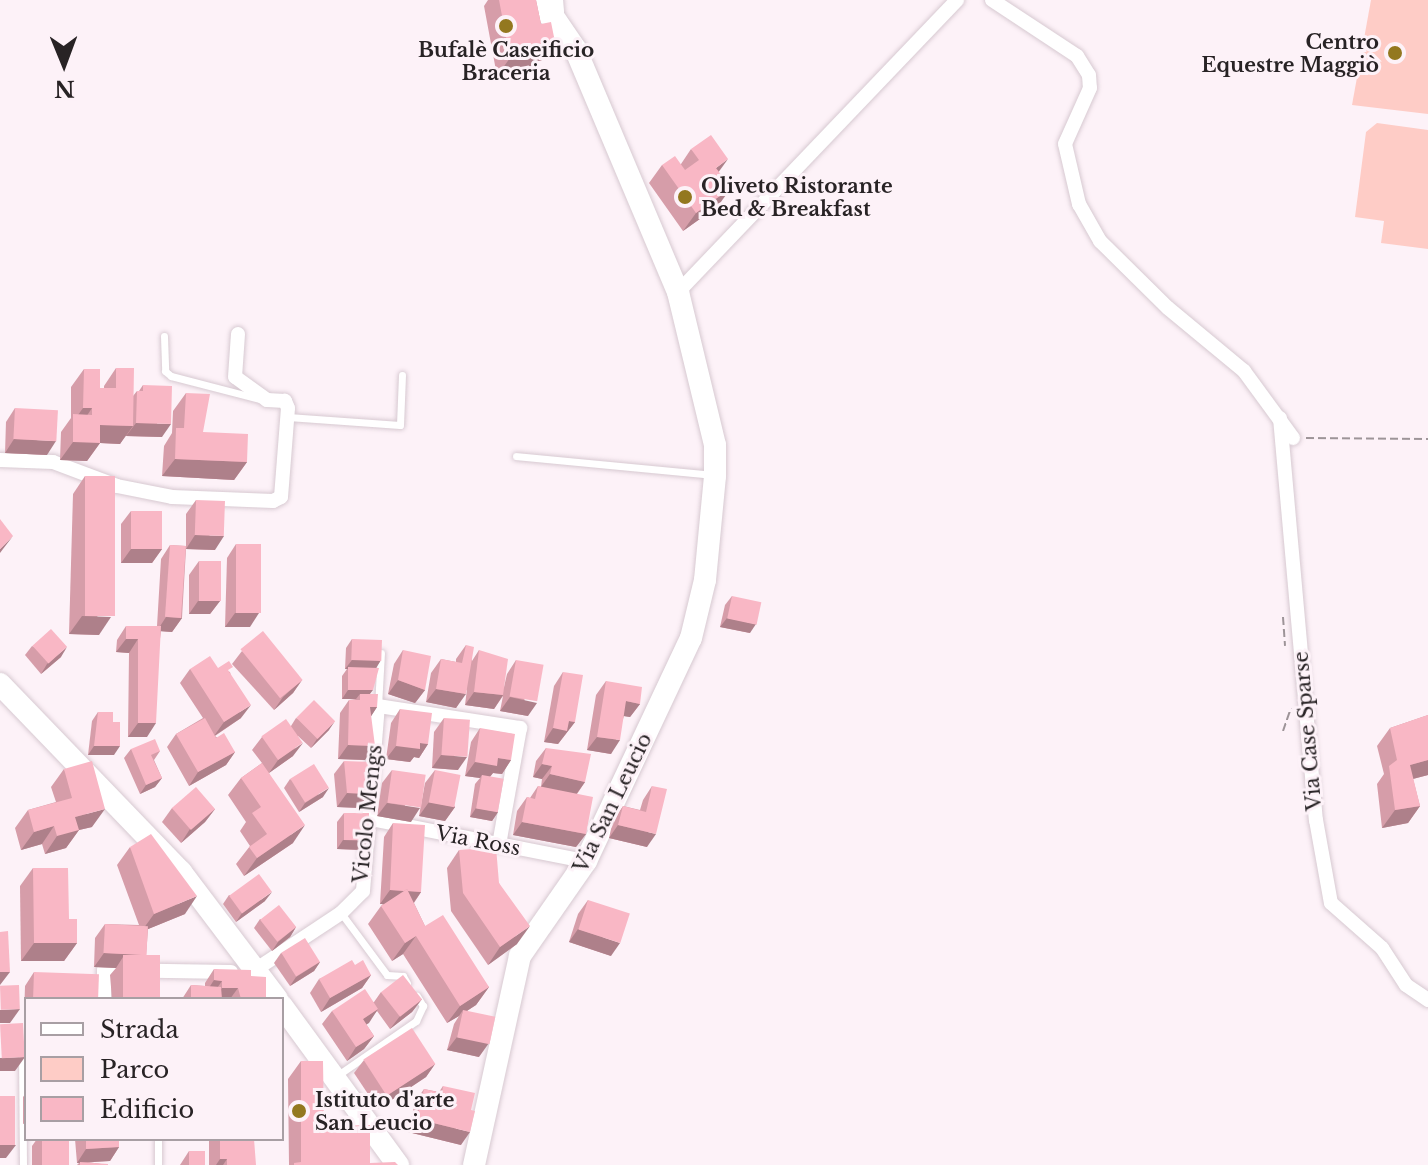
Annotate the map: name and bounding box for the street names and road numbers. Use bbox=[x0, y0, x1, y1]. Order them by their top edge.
street label: Via Case Sparse bbox=[1289, 650, 1327, 812]
street label: Via San Leucio bbox=[569, 729, 657, 877]
street label: Vicolo Mengs bbox=[349, 744, 387, 884]
street label: Via Ross bbox=[434, 821, 522, 861]

